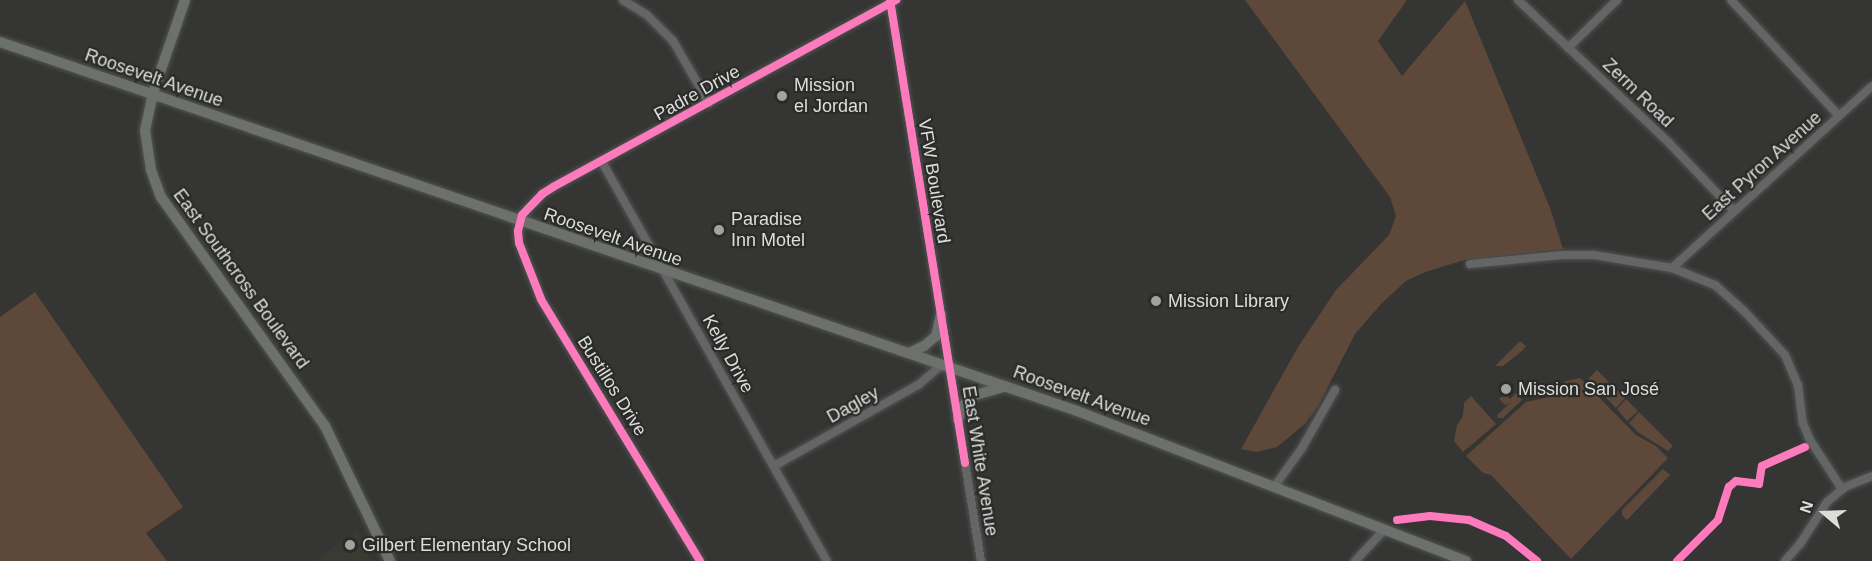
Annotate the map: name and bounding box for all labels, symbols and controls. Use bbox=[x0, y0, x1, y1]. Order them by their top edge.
street label: Roosevelt Avenue bbox=[82, 44, 226, 112]
street label: Zerm Road bbox=[1598, 54, 1678, 132]
street label: Padre Drive bbox=[650, 61, 744, 125]
place label: Mission el Jordan bbox=[794, 75, 868, 118]
marker: Mission el Jordan bbox=[775, 89, 789, 103]
street label: East Pyron Avenue bbox=[1698, 107, 1826, 225]
street label: VFW Boulevard bbox=[913, 117, 955, 245]
street label: East Southcross Boulevard bbox=[168, 185, 314, 373]
street label: Roosevelt Avenue bbox=[541, 203, 685, 271]
place label: Paradise Inn Motel bbox=[731, 209, 805, 252]
marker: Paradise Inn Motel bbox=[712, 223, 726, 237]
place label: Mission Library bbox=[1168, 290, 1289, 312]
marker: Mission Library bbox=[1149, 294, 1163, 308]
street label: Kelly Drive bbox=[698, 311, 758, 397]
street label: Bustillos Drive bbox=[573, 332, 651, 440]
street label: Roosevelt Avenue bbox=[1010, 361, 1154, 431]
place label: Mission San José bbox=[1518, 378, 1659, 400]
street label: Dagley bbox=[823, 382, 883, 428]
marker: Mission San José bbox=[1499, 382, 1513, 396]
street label: East White Avenue bbox=[957, 384, 1003, 538]
north arrow bbox=[1794, 483, 1854, 543]
text: N bbox=[1797, 499, 1816, 515]
place label: Gilbert Elementary School bbox=[362, 534, 571, 556]
marker: Gilbert Elementary School bbox=[343, 538, 357, 552]

